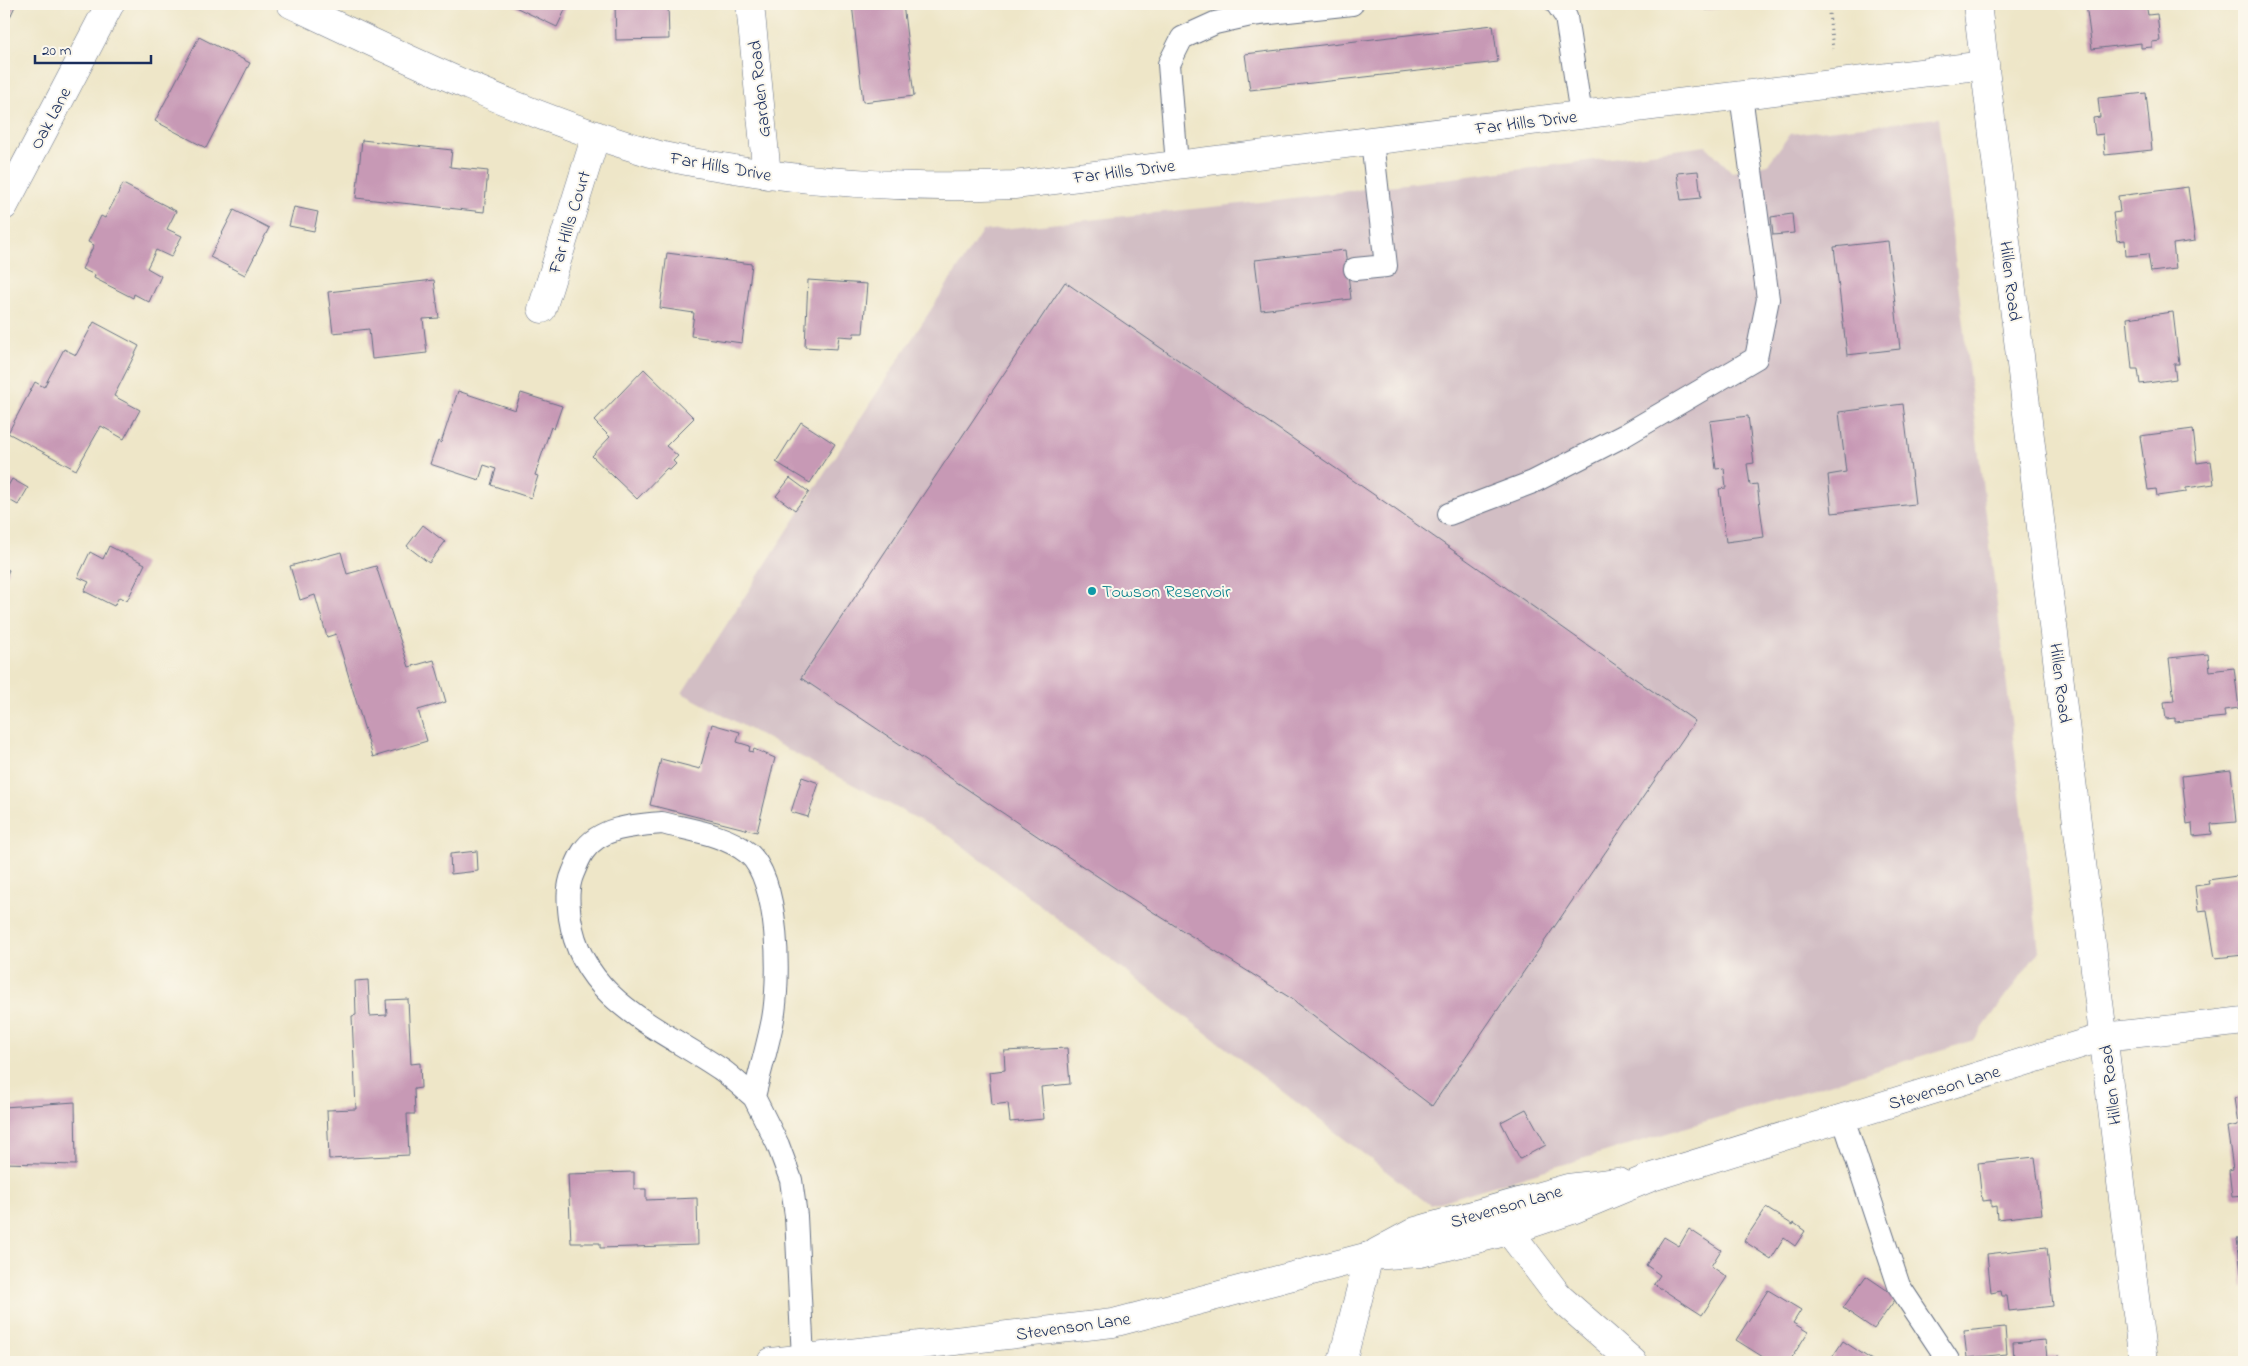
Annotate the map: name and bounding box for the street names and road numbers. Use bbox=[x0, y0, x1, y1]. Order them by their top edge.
street label: Garden Road bbox=[743, 39, 779, 139]
street label: Oak Lane bbox=[25, 82, 79, 155]
street label: Far Hills Drive bbox=[1473, 105, 1580, 143]
street label: Far Hills Drive bbox=[667, 146, 774, 190]
street label: Far Hills Drive bbox=[1071, 154, 1178, 192]
street label: Far Hills Court bbox=[543, 168, 599, 278]
street label: Hillen Road bbox=[1991, 240, 2027, 323]
street label: Hillen Road bbox=[2041, 642, 2077, 725]
street label: Hillen Road bbox=[2094, 1043, 2130, 1126]
street label: Stevenson Lane bbox=[1886, 1059, 2004, 1118]
street label: Stevenson Lane bbox=[1448, 1179, 1566, 1236]
street label: Stevenson Lane bbox=[1014, 1307, 1133, 1349]

